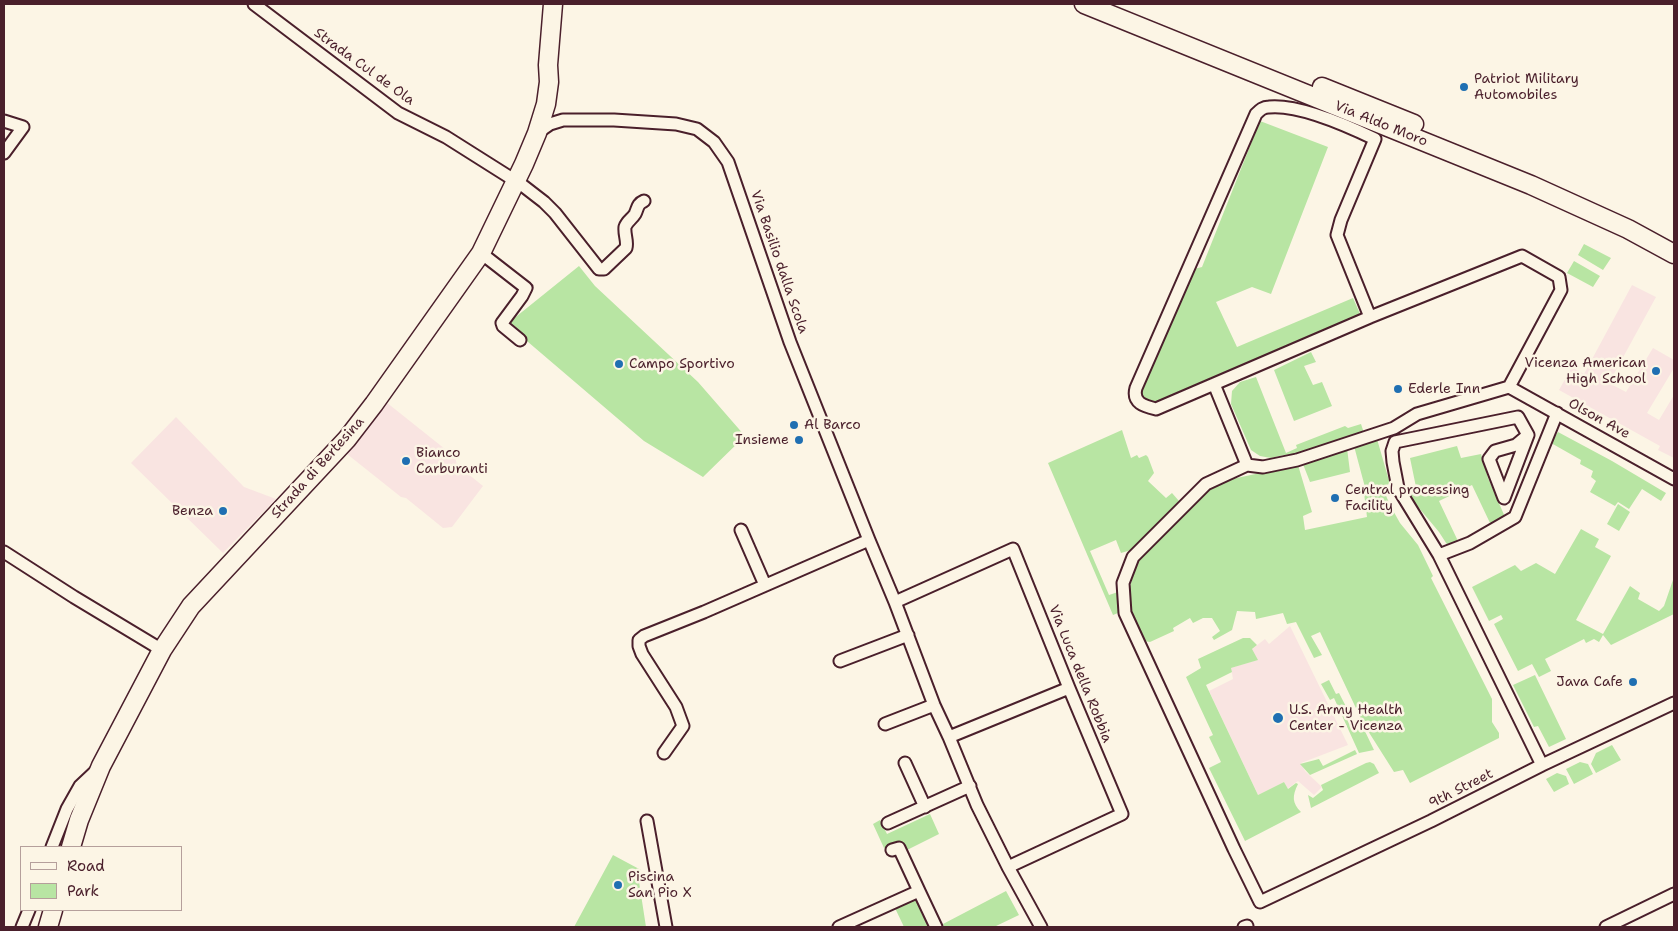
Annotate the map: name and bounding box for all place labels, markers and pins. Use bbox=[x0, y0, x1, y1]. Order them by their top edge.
place label: Patriot Military Automobiles bbox=[1474, 71, 1579, 104]
marker: Patriot Military Automobiles bbox=[1458, 81, 1470, 93]
place label: Vicenza American High School bbox=[1525, 355, 1646, 388]
place label: Campo Sportivo bbox=[629, 356, 735, 372]
marker: Campo Sportivo bbox=[613, 358, 625, 370]
marker: Vicenza American High School bbox=[1650, 365, 1662, 377]
place label: Ederle Inn bbox=[1408, 381, 1480, 397]
marker: Ederle Inn bbox=[1392, 383, 1404, 395]
place label: Al Barco bbox=[804, 417, 861, 433]
marker: Al Barco bbox=[788, 419, 800, 431]
place label: Insieme bbox=[735, 432, 789, 448]
marker: Insieme bbox=[793, 434, 805, 446]
place label: Bianco Carburanti bbox=[416, 445, 488, 478]
marker: Bianco Carburanti bbox=[400, 455, 412, 467]
place label: Central processing Facility bbox=[1345, 482, 1469, 514]
marker: Central processing Facility bbox=[1329, 492, 1341, 504]
place label: Benza bbox=[172, 503, 213, 519]
marker: Benza bbox=[217, 505, 229, 517]
place label: Java Cafe bbox=[1556, 674, 1623, 690]
marker: Java Cafe bbox=[1627, 676, 1639, 688]
place label: U.S. Army Health Center - Vicenza bbox=[1289, 702, 1403, 734]
marker: U.S. Army Health Center - Vicenza bbox=[1271, 711, 1285, 725]
place label: Piscina San Pio X bbox=[628, 869, 692, 902]
marker: Piscina San Pio X bbox=[612, 879, 624, 891]

